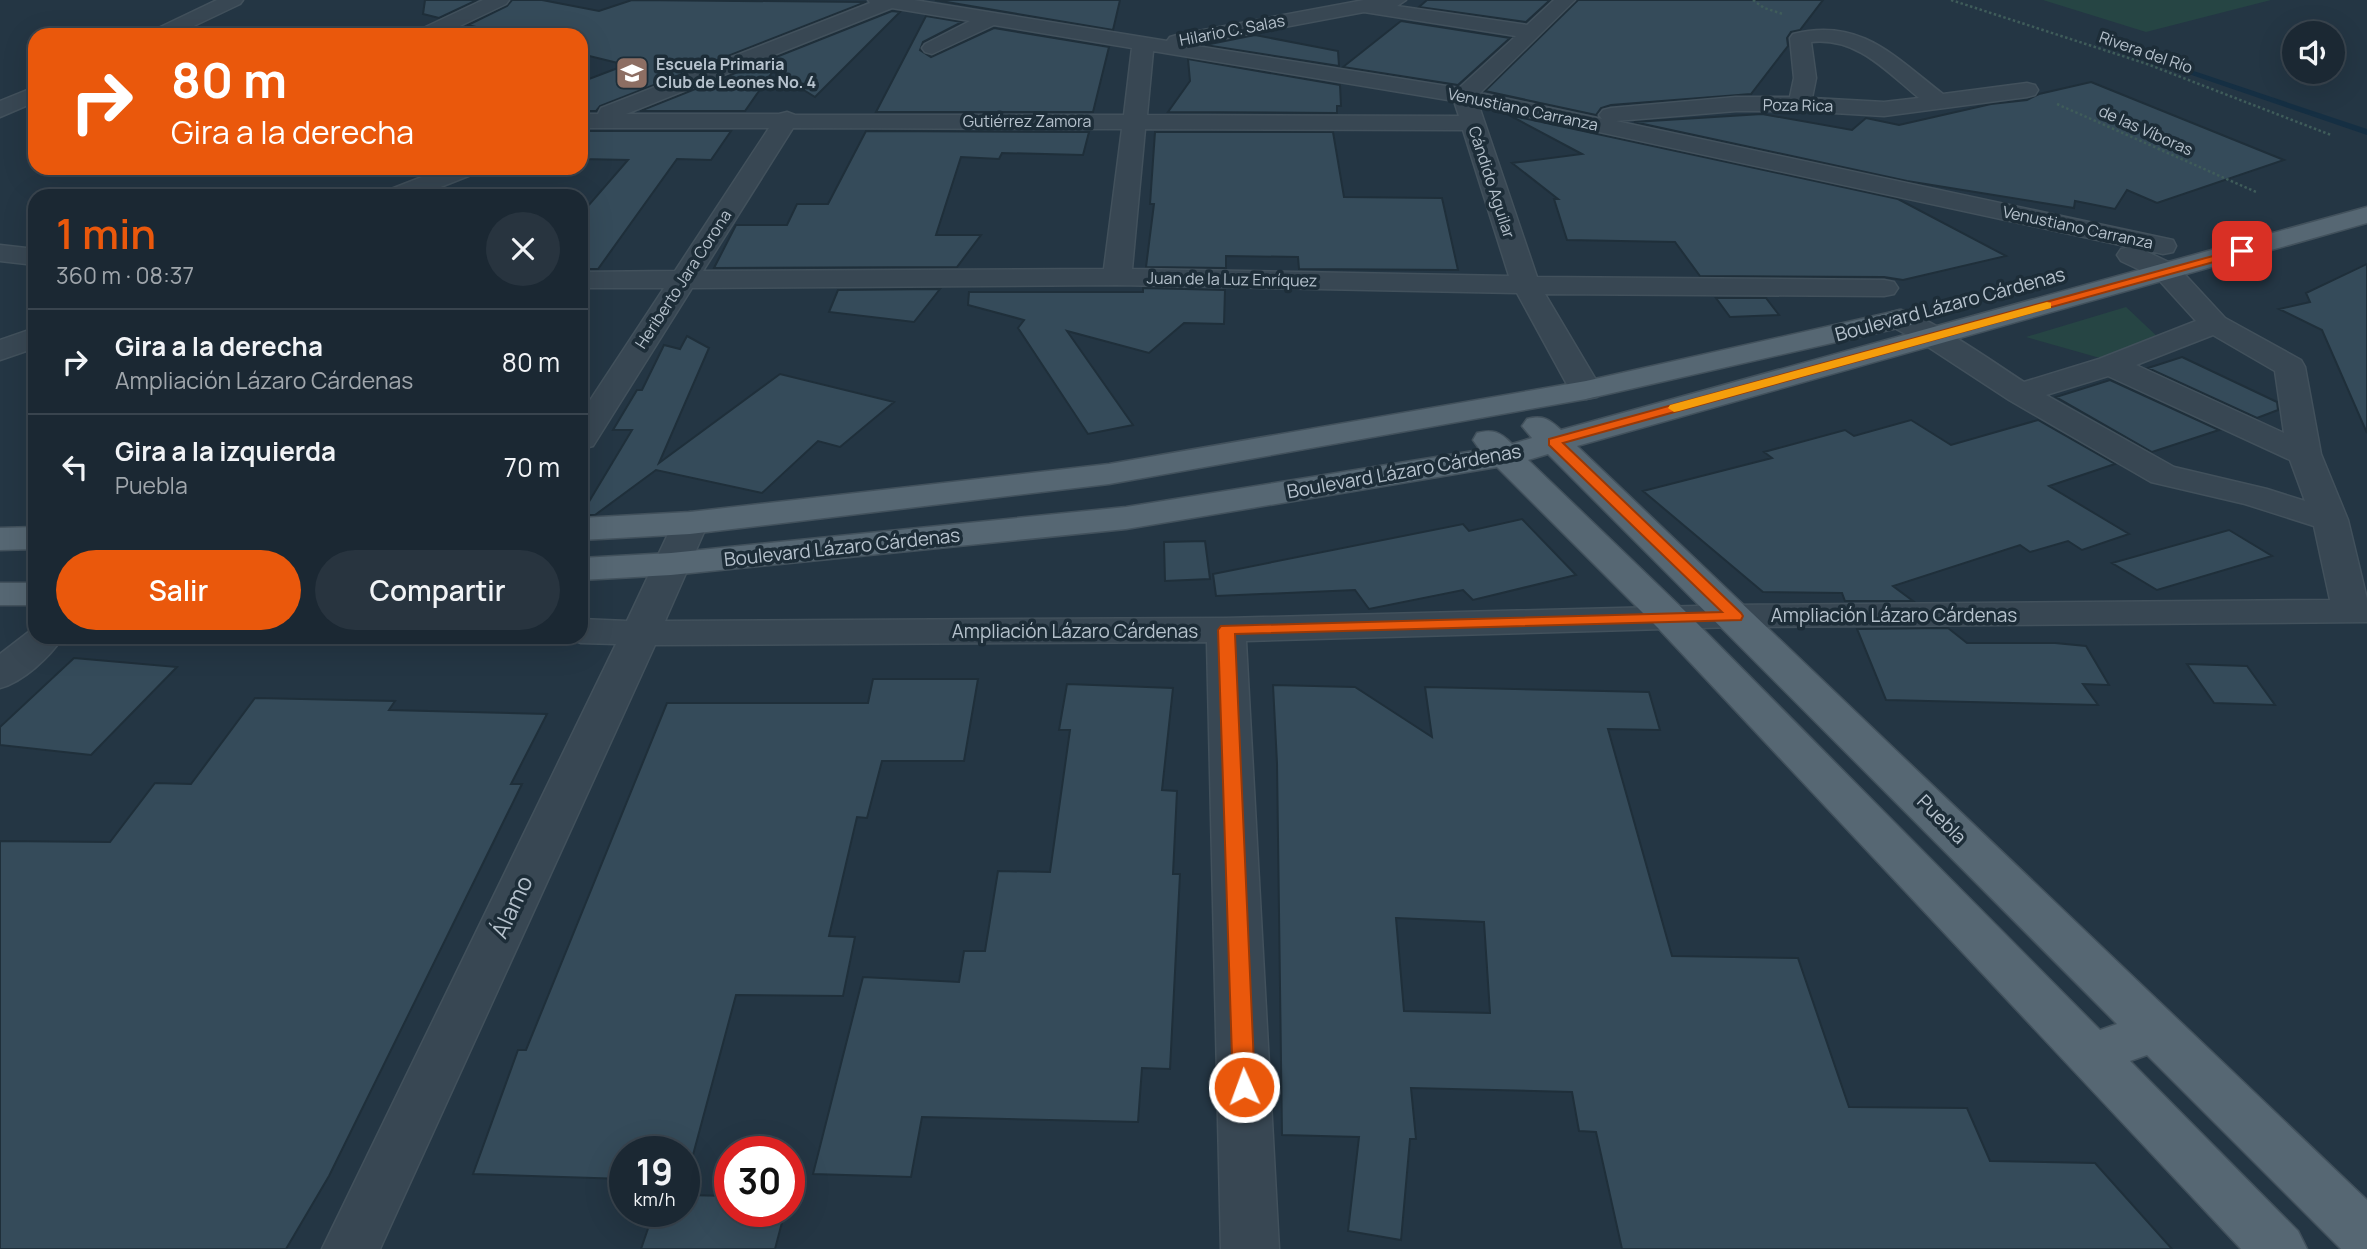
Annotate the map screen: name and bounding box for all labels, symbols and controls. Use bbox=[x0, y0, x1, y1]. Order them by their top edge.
street label: Hilario C. Salas bbox=[1177, 9, 1287, 51]
map controls bbox=[2282, 21, 2345, 84]
button: sound bbox=[2282, 21, 2345, 84]
street label: Rivera del Río bbox=[2096, 26, 2196, 78]
text: 80 m bbox=[171, 46, 287, 113]
place label: Escuela Primaria Club de Leones No. 4 bbox=[656, 53, 816, 93]
school or university icon: Escuela Primaria Club de Leones No. 4 bbox=[613, 54, 651, 92]
icon: right bbox=[56, 56, 147, 147]
street label: Venustiano Carranza bbox=[1446, 82, 1600, 136]
street label: Poza Rica bbox=[1763, 93, 1833, 117]
street label: de las Víboras bbox=[2095, 99, 2197, 161]
text: Gira a la derecha bbox=[171, 110, 414, 154]
street label: Gutiérrez Zamora bbox=[963, 110, 1091, 132]
street label: Cándido Aguilar bbox=[1464, 123, 1521, 241]
street label: Venustiano Carranza bbox=[2001, 200, 2155, 254]
text: 1 min bbox=[56, 204, 156, 262]
street label: Heriberto Jara Corona bbox=[630, 205, 736, 353]
button: close bbox=[486, 212, 560, 286]
pin bbox=[2212, 221, 2272, 281]
icon: arrive bbox=[2223, 232, 2261, 270]
text: 360 m · 08:37 bbox=[56, 259, 194, 291]
street label: Boulevard Lázaro Cárdenas bbox=[1832, 261, 2068, 347]
street label: Juan de la Luz Enríquez bbox=[1146, 267, 1318, 291]
text: Gira a la derecha bbox=[115, 328, 323, 364]
icon: right bbox=[56, 343, 94, 381]
text: 80 m bbox=[502, 344, 560, 380]
text: Ampliación Lázaro Cárdenas bbox=[115, 364, 413, 396]
text: Gira a la izquierda bbox=[115, 433, 336, 469]
street label: Boulevard Lázaro Cárdenas bbox=[1285, 438, 1523, 504]
icon: left bbox=[56, 448, 94, 486]
text: 70 m bbox=[504, 449, 560, 485]
text: Puebla bbox=[115, 469, 188, 501]
street label: Boulevard Lázaro Cárdenas bbox=[723, 522, 961, 572]
button: Salir bbox=[56, 550, 301, 630]
button: Compartir bbox=[315, 550, 560, 630]
street label: Ampliación Lázaro Cárdenas bbox=[1771, 602, 2017, 628]
street label: Ampliación Lázaro Cárdenas bbox=[952, 618, 1198, 644]
street label: Puebla bbox=[1912, 789, 1972, 849]
street label: Álamo bbox=[483, 870, 539, 943]
position arrow bbox=[1207, 1050, 1281, 1124]
speed limit sign: 30 bbox=[714, 1136, 805, 1227]
text: 19 bbox=[636, 1148, 673, 1196]
text: km/h bbox=[634, 1187, 675, 1211]

